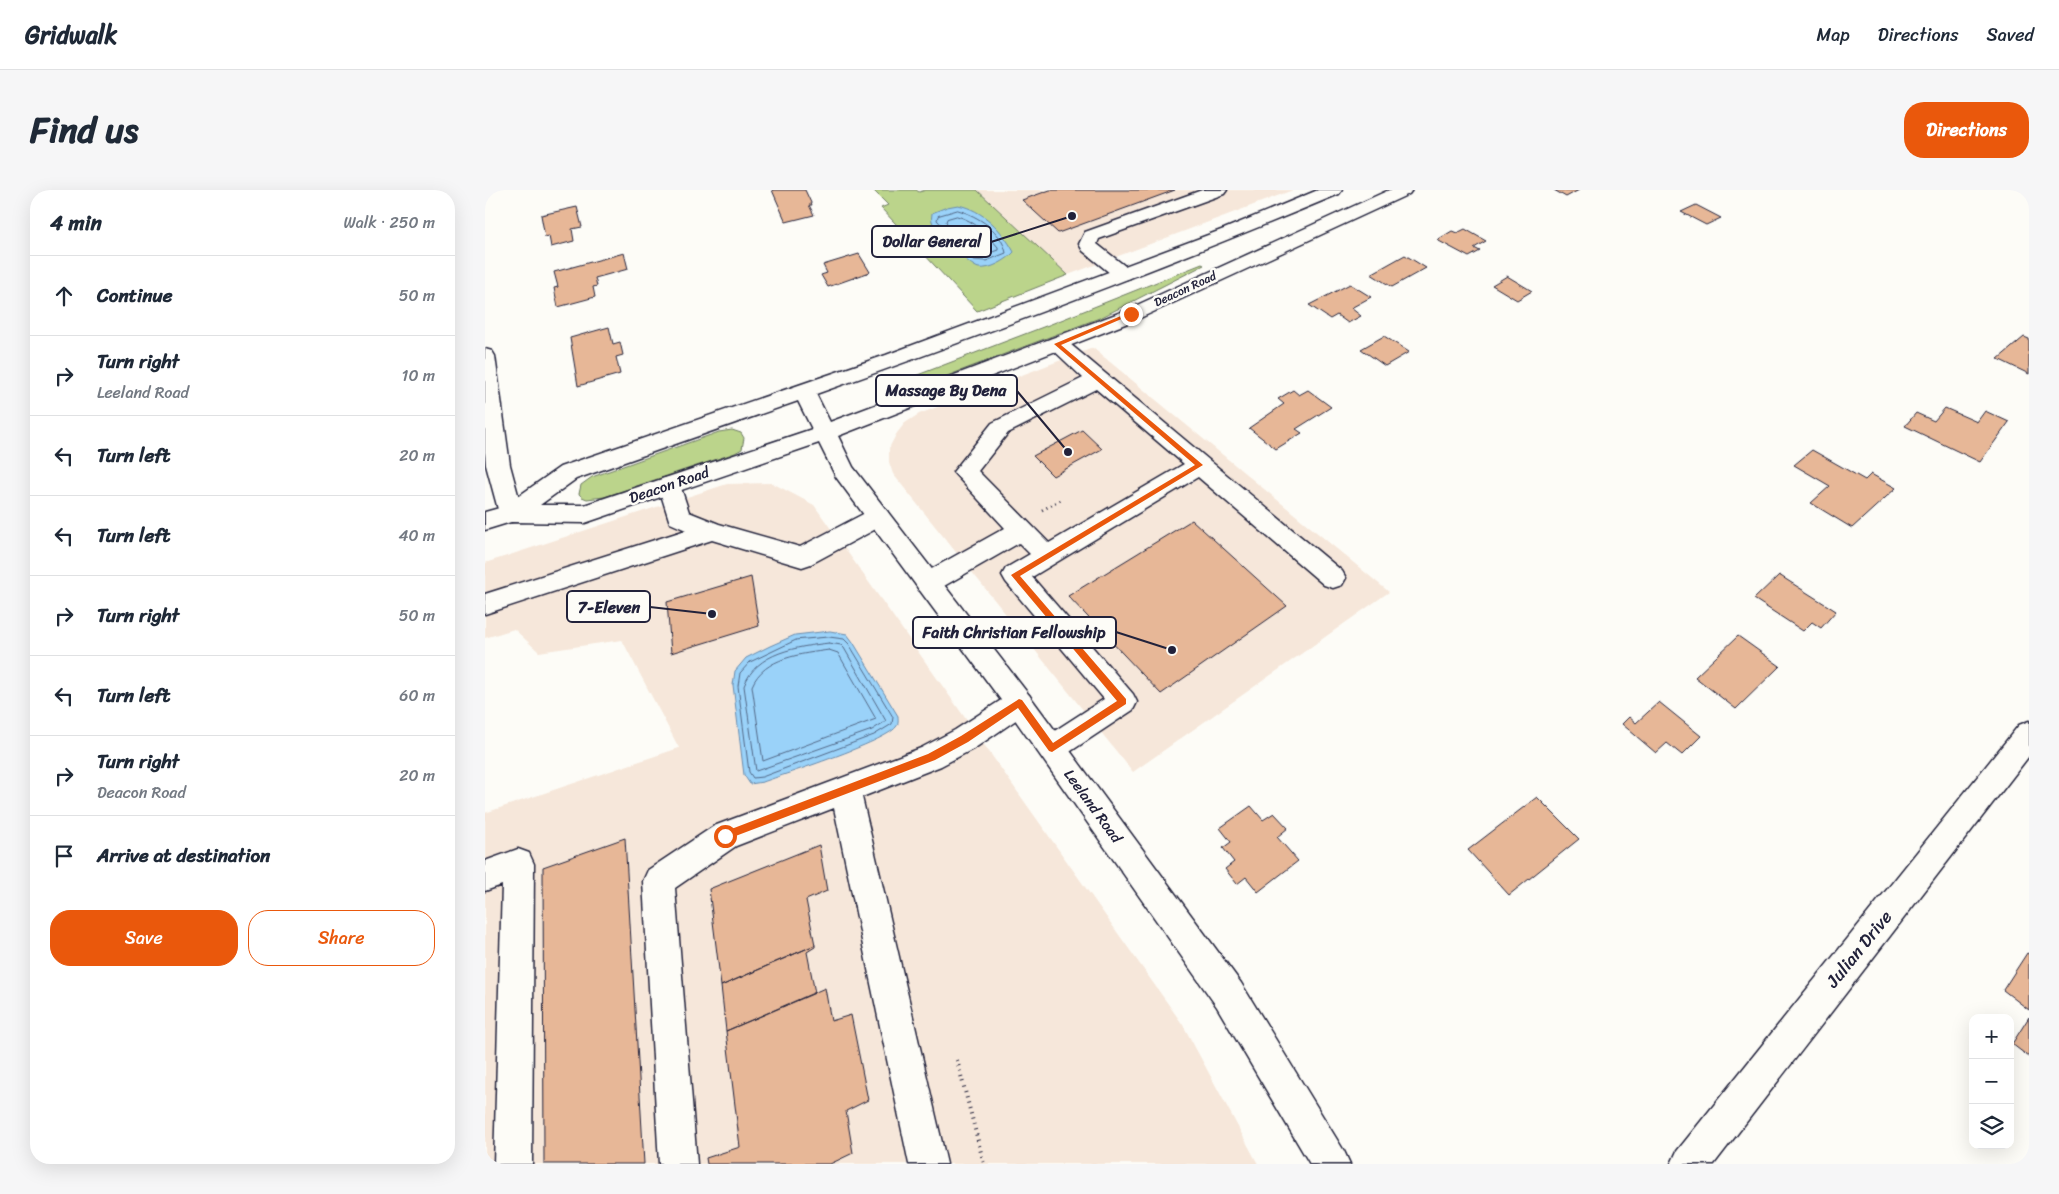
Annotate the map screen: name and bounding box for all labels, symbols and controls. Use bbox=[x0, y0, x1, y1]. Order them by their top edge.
text: Gridwalk bbox=[25, 14, 117, 56]
text: Map bbox=[1817, 19, 1850, 51]
text: Directions bbox=[1878, 19, 1959, 51]
text: Saved bbox=[1987, 19, 2034, 51]
text: Find us bbox=[30, 99, 138, 161]
button: Directions bbox=[1904, 102, 2029, 158]
text: 4 min bbox=[50, 204, 102, 242]
text: Walk · 250 m bbox=[343, 208, 435, 237]
callout: Dollar General bbox=[872, 226, 991, 257]
text: Dollar General bbox=[882, 227, 983, 256]
street label: Deacon Road bbox=[1150, 265, 1220, 313]
text: Continue bbox=[97, 279, 173, 312]
text: 50 m bbox=[399, 281, 435, 310]
icon: ahead bbox=[50, 282, 78, 310]
route end bbox=[1120, 303, 1143, 326]
text: Turn right bbox=[97, 345, 179, 378]
text: 10 m bbox=[402, 361, 435, 390]
icon: right bbox=[50, 362, 78, 390]
callout: Massage By Dena bbox=[876, 375, 1017, 406]
text: Massage By Dena bbox=[885, 376, 1007, 405]
text: Leeland Road bbox=[97, 378, 189, 407]
text: Turn left bbox=[97, 439, 170, 472]
text: 20 m bbox=[399, 441, 435, 470]
icon: left bbox=[50, 442, 78, 470]
street label: Deacon Road bbox=[625, 459, 714, 511]
text: Turn left bbox=[97, 519, 170, 552]
text: 40 m bbox=[398, 521, 435, 550]
icon: left bbox=[50, 522, 78, 550]
callout: 7-Eleven bbox=[567, 591, 650, 622]
text: 7-Eleven bbox=[578, 593, 641, 622]
text: Turn right bbox=[97, 599, 179, 632]
text: 50 m bbox=[399, 601, 435, 630]
icon: right bbox=[50, 602, 78, 630]
callout: Faith Christian Fellowship bbox=[913, 617, 1116, 648]
text: Faith Christian Fellowship bbox=[922, 618, 1106, 647]
text: Turn left bbox=[97, 679, 170, 712]
text: 60 m bbox=[399, 681, 435, 710]
icon: left bbox=[50, 682, 78, 710]
text: Turn right bbox=[97, 745, 179, 778]
text: 20 m bbox=[399, 761, 435, 790]
icon: right bbox=[50, 762, 78, 790]
street label: Leeland Road bbox=[1057, 763, 1129, 849]
text: Deacon Road bbox=[97, 778, 186, 807]
route start bbox=[714, 825, 737, 848]
text: Arrive at destination bbox=[97, 839, 270, 872]
icon: arrive bbox=[50, 842, 78, 870]
street label: Julian Drive bbox=[1817, 903, 1900, 996]
button: Save bbox=[50, 910, 238, 966]
button: Share bbox=[248, 910, 435, 966]
map controls bbox=[1969, 1014, 2014, 1149]
button: + bbox=[1969, 1014, 2014, 1059]
button: − bbox=[1969, 1059, 2014, 1104]
button: layers bbox=[1969, 1104, 2014, 1149]

